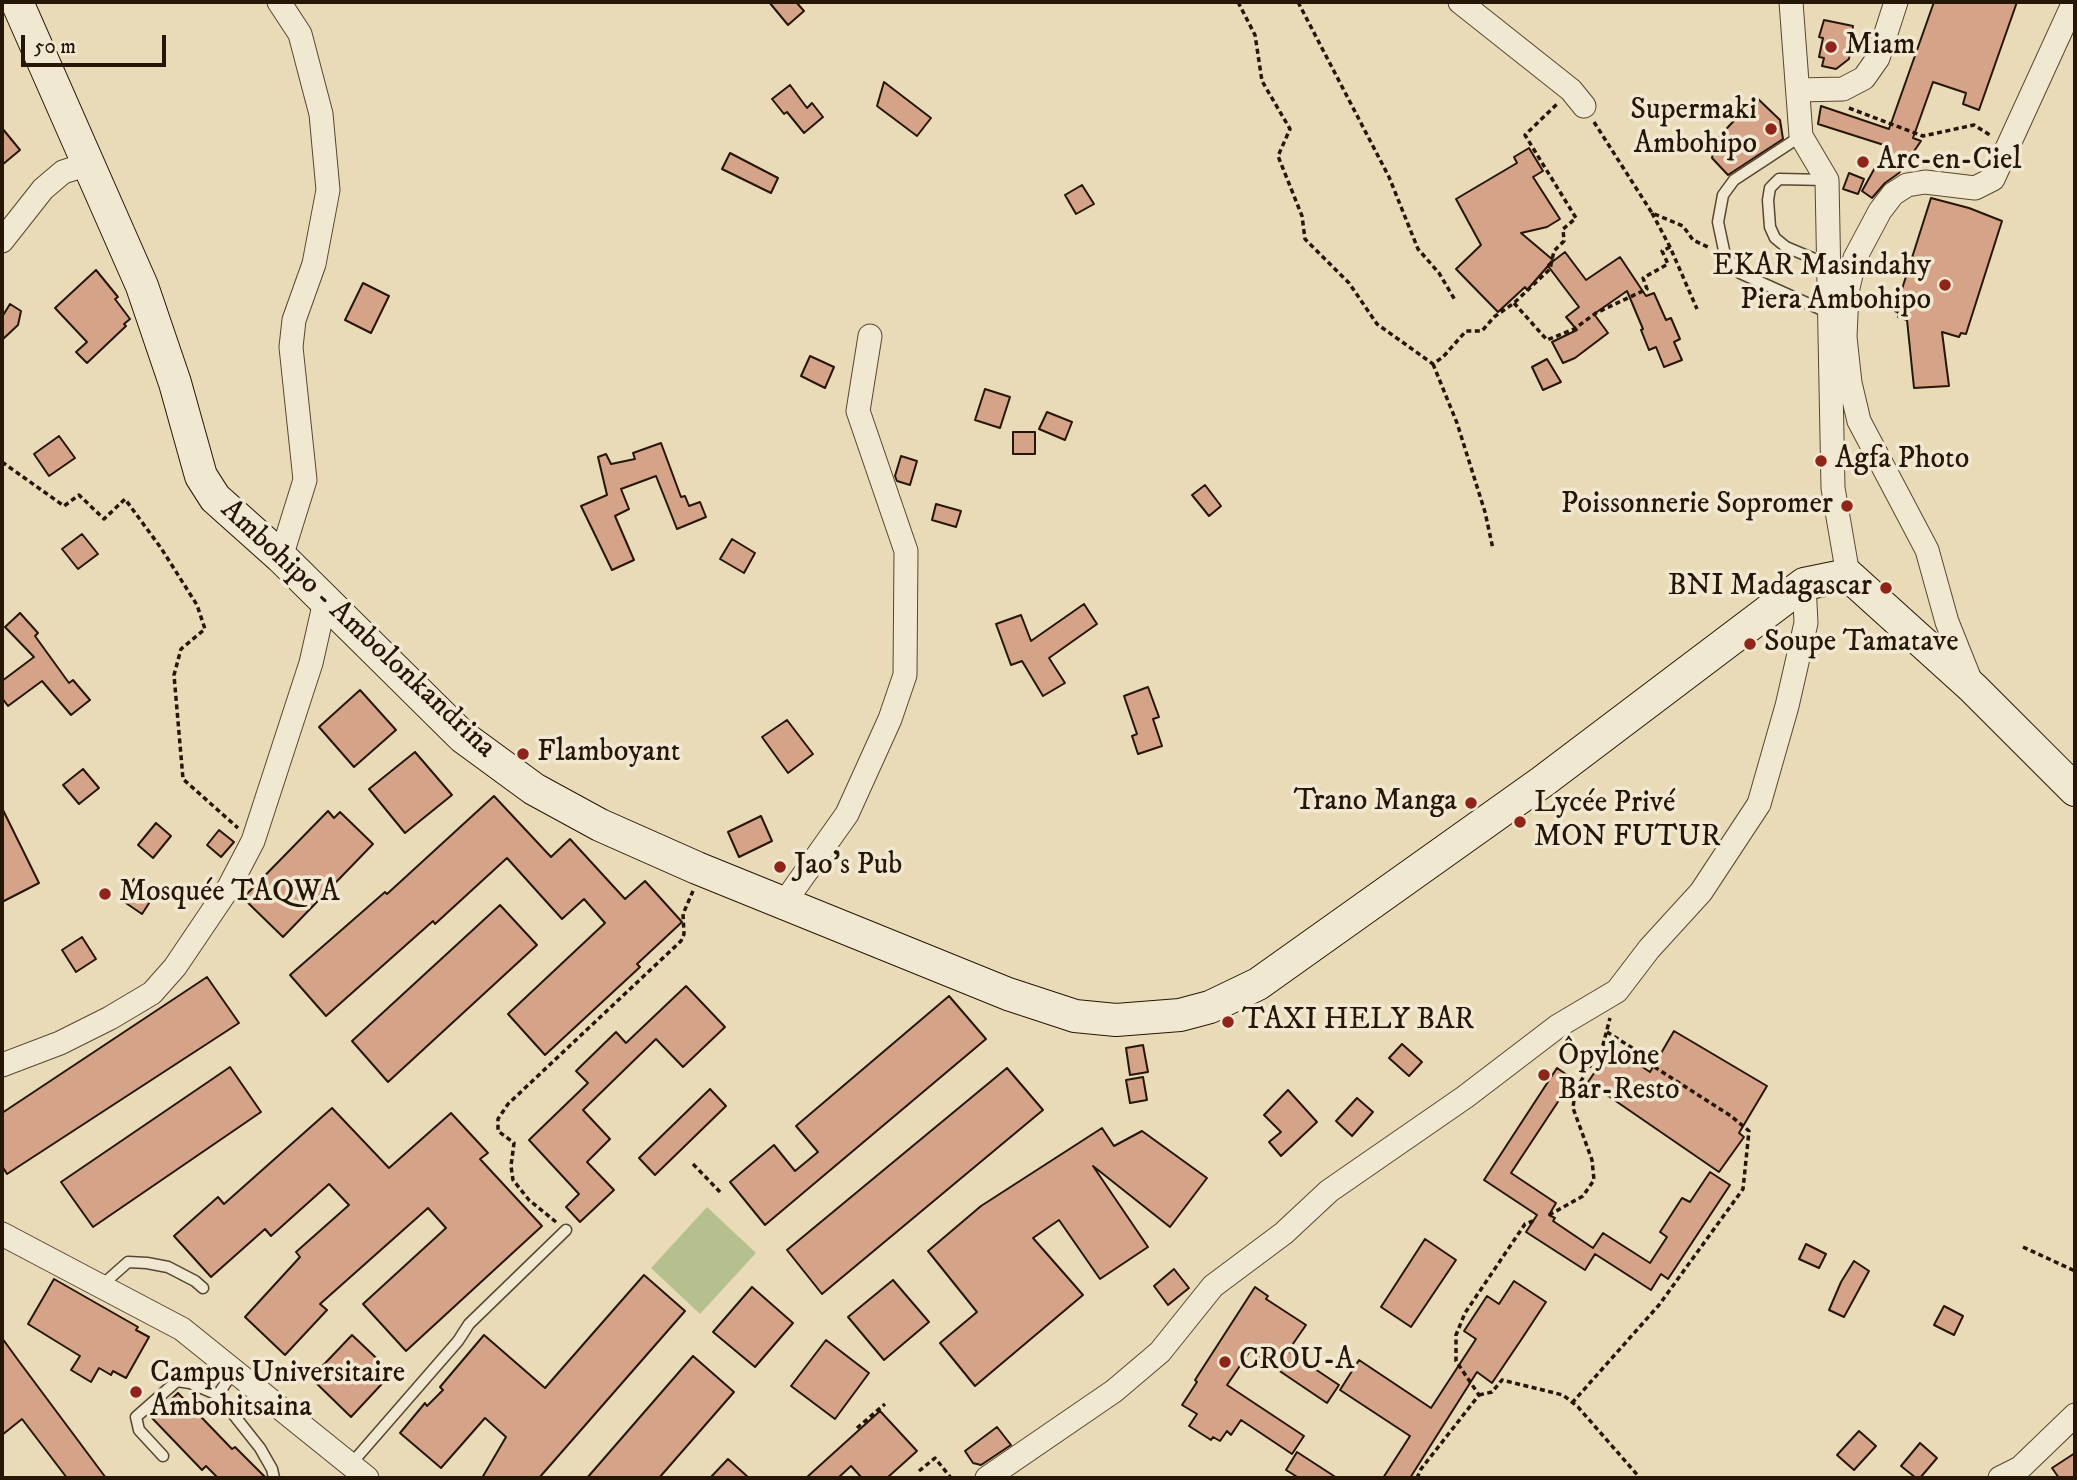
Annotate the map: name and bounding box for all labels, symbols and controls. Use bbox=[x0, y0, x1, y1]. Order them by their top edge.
scale bar bbox=[24, 21, 170, 65]
place label: Miam bbox=[1845, 29, 1915, 65]
text: 50 m bbox=[34, 34, 76, 60]
marker: Miam bbox=[1823, 39, 1839, 55]
place label: Supermaki Ambohipo bbox=[1630, 94, 1757, 164]
marker: Supermaki Ambohipo bbox=[1763, 121, 1779, 137]
place label: Arc-en-Ciel bbox=[1877, 144, 2022, 180]
marker: Arc-en-Ciel bbox=[1855, 154, 1871, 170]
place label: EKAR Masindahy Piera Ambohipo bbox=[1712, 250, 1931, 320]
marker: EKAR Masindahy Piera Ambohipo bbox=[1937, 277, 1953, 293]
place label: Agfa Photo bbox=[1835, 443, 1969, 479]
marker: Agfa Photo bbox=[1813, 453, 1829, 469]
place label: Poissonnerie Sopromer bbox=[1561, 488, 1833, 524]
street label: Ambohipo - Ambolonkandrina bbox=[212, 493, 502, 767]
marker: Poissonnerie Sopromer bbox=[1839, 498, 1855, 514]
place label: BNI Madagascar bbox=[1668, 570, 1872, 606]
marker: BNI Madagascar bbox=[1878, 580, 1894, 596]
place label: Soupe Tamatave bbox=[1764, 626, 1959, 662]
marker: Soupe Tamatave bbox=[1742, 636, 1758, 652]
place label: Flamboyant bbox=[537, 736, 680, 772]
marker: Flamboyant bbox=[515, 746, 531, 762]
place label: Trano Manga bbox=[1294, 785, 1457, 821]
place label: Lycée Privé MON FUTUR bbox=[1534, 787, 1721, 858]
marker: Trano Manga bbox=[1463, 795, 1479, 811]
marker: Lycée Privé MON FUTUR bbox=[1512, 814, 1528, 830]
place label: Jao's Pub bbox=[794, 849, 902, 885]
marker: Jao's Pub bbox=[772, 859, 788, 875]
place label: Mosquée TAQWA bbox=[119, 876, 340, 912]
marker: Mosquée TAQWA bbox=[97, 886, 113, 902]
place label: TAXI HELY BAR bbox=[1242, 1004, 1474, 1040]
marker: TAXI HELY BAR bbox=[1220, 1014, 1236, 1030]
place label: Ôpylone Bar-Resto bbox=[1558, 1040, 1680, 1110]
marker: Ôpylone Bar-Resto bbox=[1536, 1067, 1552, 1083]
place label: CROU-A bbox=[1239, 1344, 1354, 1380]
marker: CROU-A bbox=[1217, 1354, 1233, 1370]
place label: Campus Universitaire Ambohitsaina bbox=[150, 1357, 405, 1428]
marker: Campus Universitaire Ambohitsaina bbox=[128, 1384, 144, 1400]

